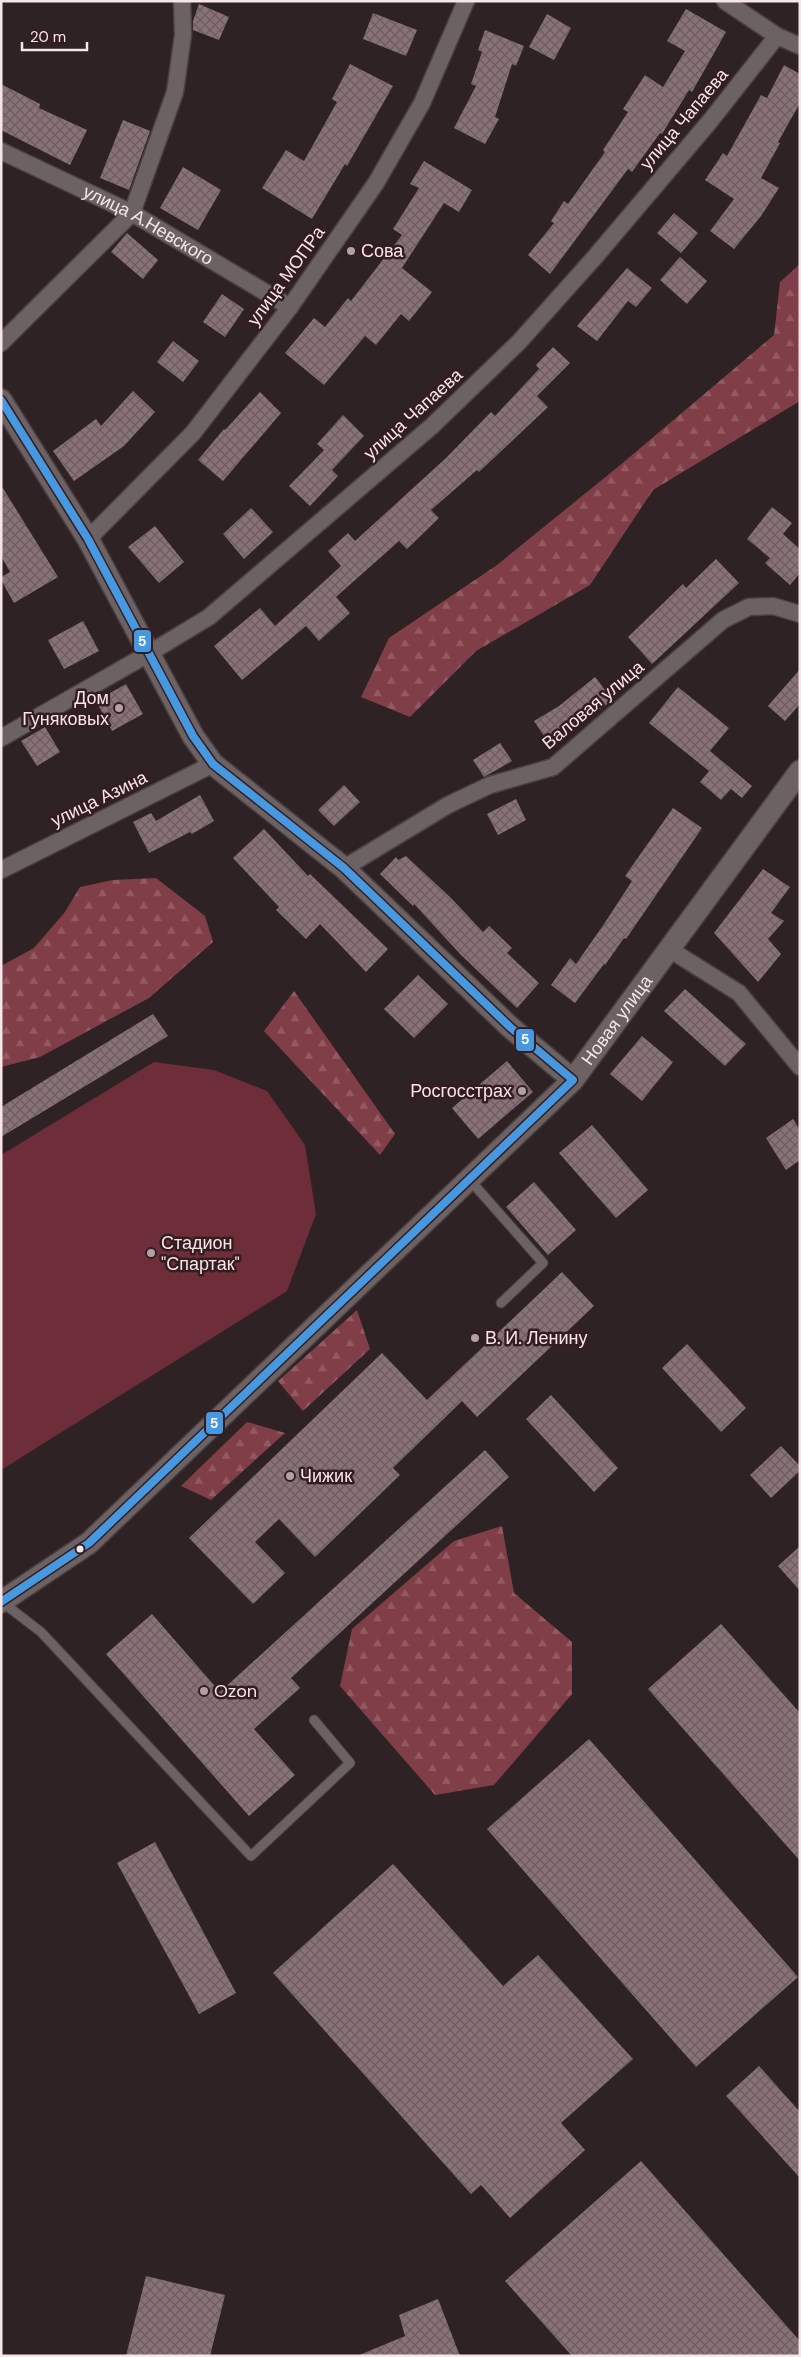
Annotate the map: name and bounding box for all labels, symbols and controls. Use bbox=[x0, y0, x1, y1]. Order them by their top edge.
scale bar bbox=[22, 20, 88, 52]
text: 20 m bbox=[30, 27, 66, 47]
street label: улица Чапаева bbox=[634, 62, 734, 175]
street label: улица А.Невского bbox=[79, 180, 218, 271]
street label: улица МОПРа bbox=[242, 221, 331, 331]
place label: Сова bbox=[361, 239, 404, 263]
marker: Сова bbox=[345, 245, 357, 257]
street label: улица Чапаева bbox=[358, 362, 468, 465]
line badge: 5 bbox=[133, 629, 152, 653]
text: 5 bbox=[138, 632, 146, 650]
street label: Валовая улица bbox=[537, 655, 650, 755]
place label: Дом Гуняковых bbox=[22, 686, 109, 731]
marker: Дом Гуняковых bbox=[113, 702, 125, 714]
street label: улица Азина bbox=[47, 765, 152, 833]
street label: Новая улица bbox=[576, 969, 659, 1070]
line badge: 5 bbox=[515, 1028, 535, 1052]
text: 5 bbox=[521, 1030, 529, 1048]
place label: Росгосстрах bbox=[410, 1079, 512, 1103]
marker: Росгосстрах bbox=[516, 1085, 528, 1097]
place label: Стадион "Спартак" bbox=[161, 1231, 240, 1276]
marker: Стадион "Спартак" bbox=[145, 1247, 157, 1259]
place label: В. И. Ленину bbox=[485, 1326, 587, 1350]
marker: В. И. Ленину bbox=[469, 1332, 481, 1344]
line badge: 5 bbox=[205, 1411, 224, 1435]
text: 5 bbox=[210, 1414, 218, 1432]
place label: Чижик bbox=[300, 1464, 352, 1488]
marker: Чижик bbox=[284, 1470, 296, 1482]
unlabelled marker bbox=[75, 1544, 85, 1554]
place label: Ozon bbox=[214, 1679, 257, 1703]
marker: Ozon bbox=[198, 1685, 210, 1697]

